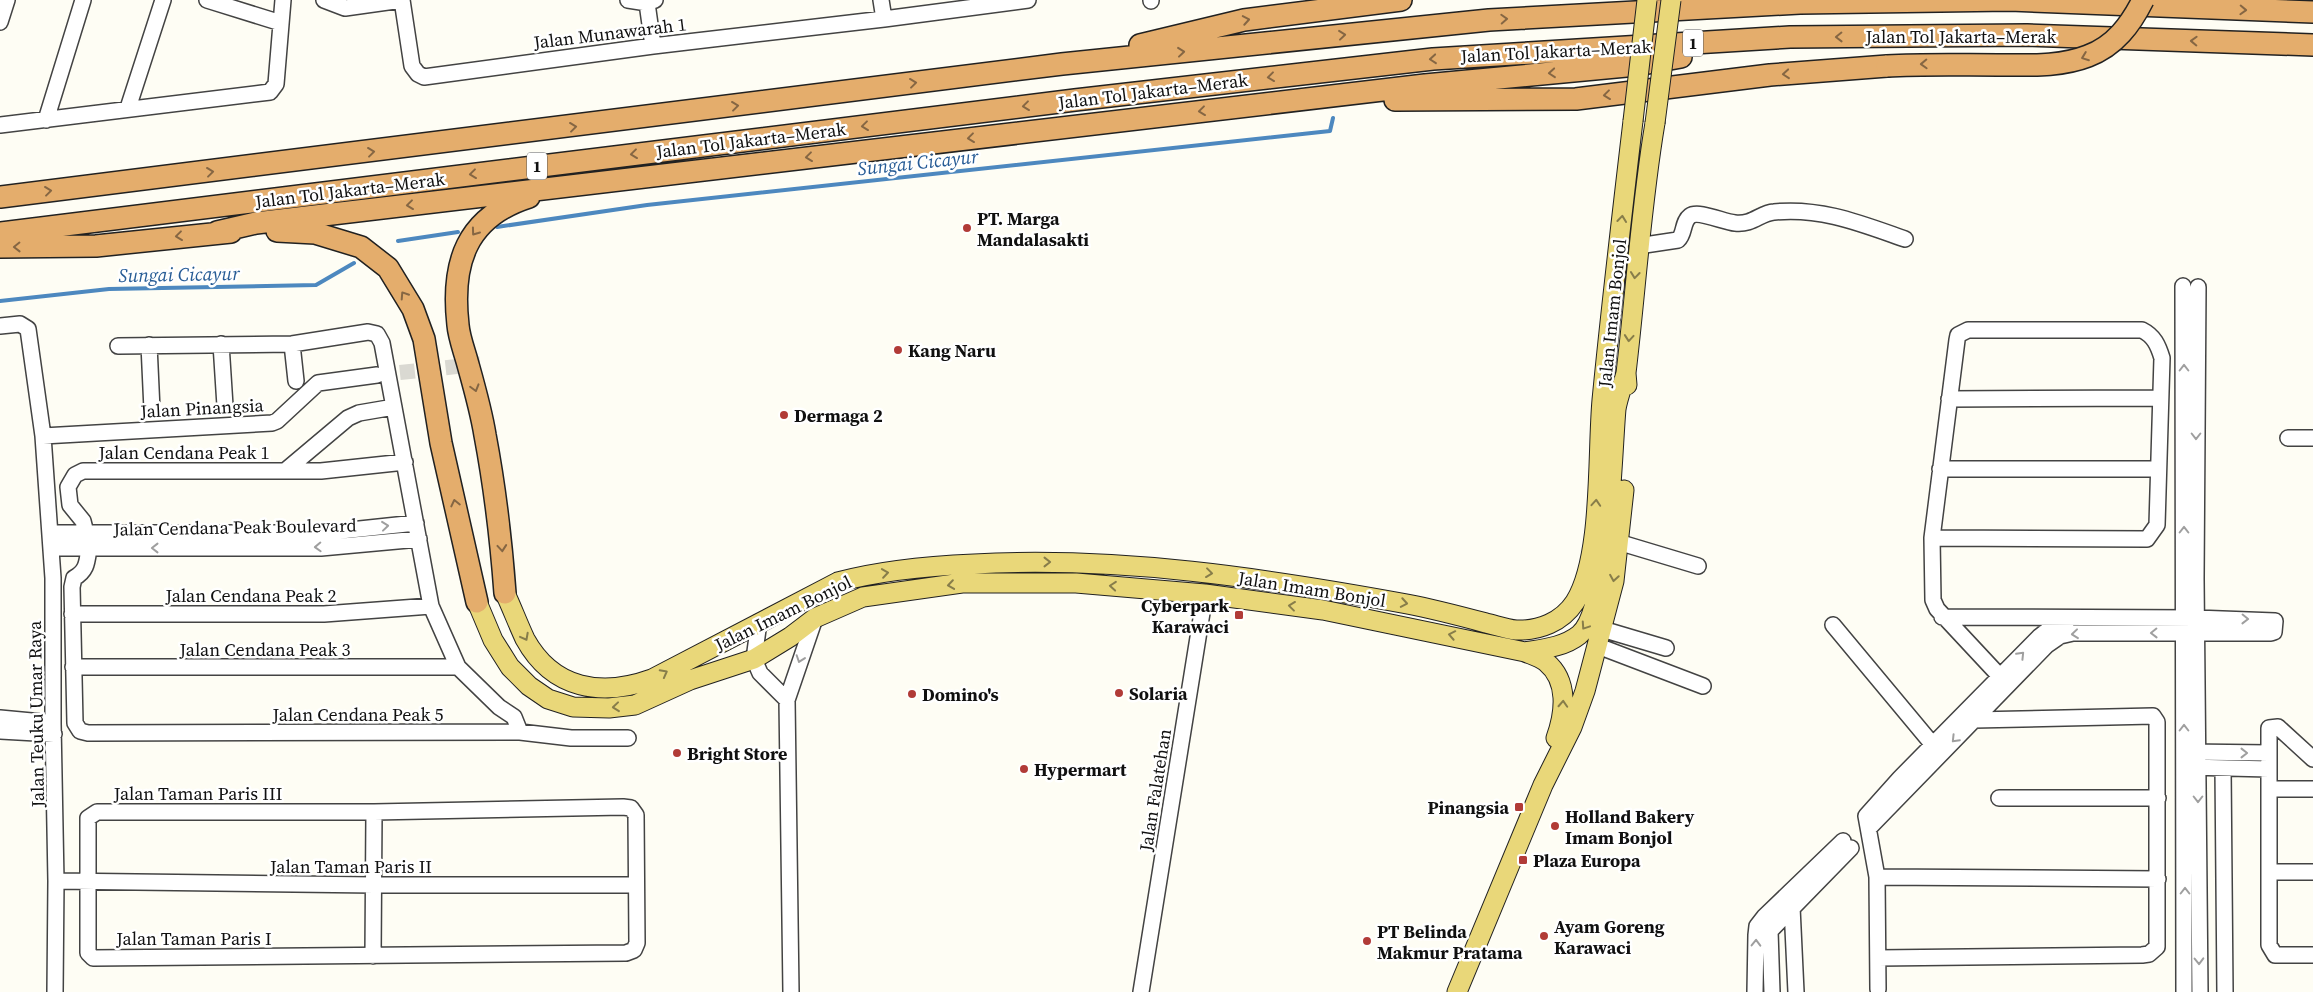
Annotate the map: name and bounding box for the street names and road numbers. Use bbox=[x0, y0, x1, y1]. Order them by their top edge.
street label: Jalan Munawarah 1 bbox=[531, 11, 688, 55]
street label: Jalan Tol Jakarta–Merak bbox=[1865, 24, 2057, 49]
road number: 1 bbox=[1683, 29, 1703, 56]
street label: Jalan Tol Jakarta–Merak bbox=[1459, 34, 1652, 69]
street label: Jalan Tol Jakarta–Merak bbox=[1056, 67, 1249, 115]
street label: Jalan Tol Jakarta–Merak bbox=[654, 116, 847, 164]
road number: 1 bbox=[527, 153, 547, 180]
street label: Jalan Tol Jakarta–Merak bbox=[253, 166, 446, 214]
street label: Jalan Imam Bonjol bbox=[1592, 237, 1632, 390]
street label: Jalan Pinangsia bbox=[139, 392, 265, 424]
street label: Jalan Cendana Peak 1 bbox=[97, 440, 270, 465]
street label: Jalan Cendana Peak Boulevard bbox=[112, 512, 357, 542]
street label: Jalan Imam Bonjol bbox=[1235, 565, 1388, 613]
street label: Jalan Imam Bonjol bbox=[710, 569, 856, 657]
street label: Jalan Cendana Peak 2 bbox=[164, 583, 337, 608]
street label: Jalan Teuku Umar Raya bbox=[22, 620, 50, 809]
street label: Jalan Cendana Peak 3 bbox=[178, 637, 351, 662]
street label: Jalan Cendana Peak 5 bbox=[271, 702, 444, 727]
street label: Jalan Falatehan bbox=[1133, 727, 1177, 854]
street label: Jalan Taman Paris III bbox=[113, 781, 282, 806]
street label: Jalan Taman Paris II bbox=[269, 854, 432, 879]
street label: Jalan Taman Paris I bbox=[115, 926, 272, 951]

